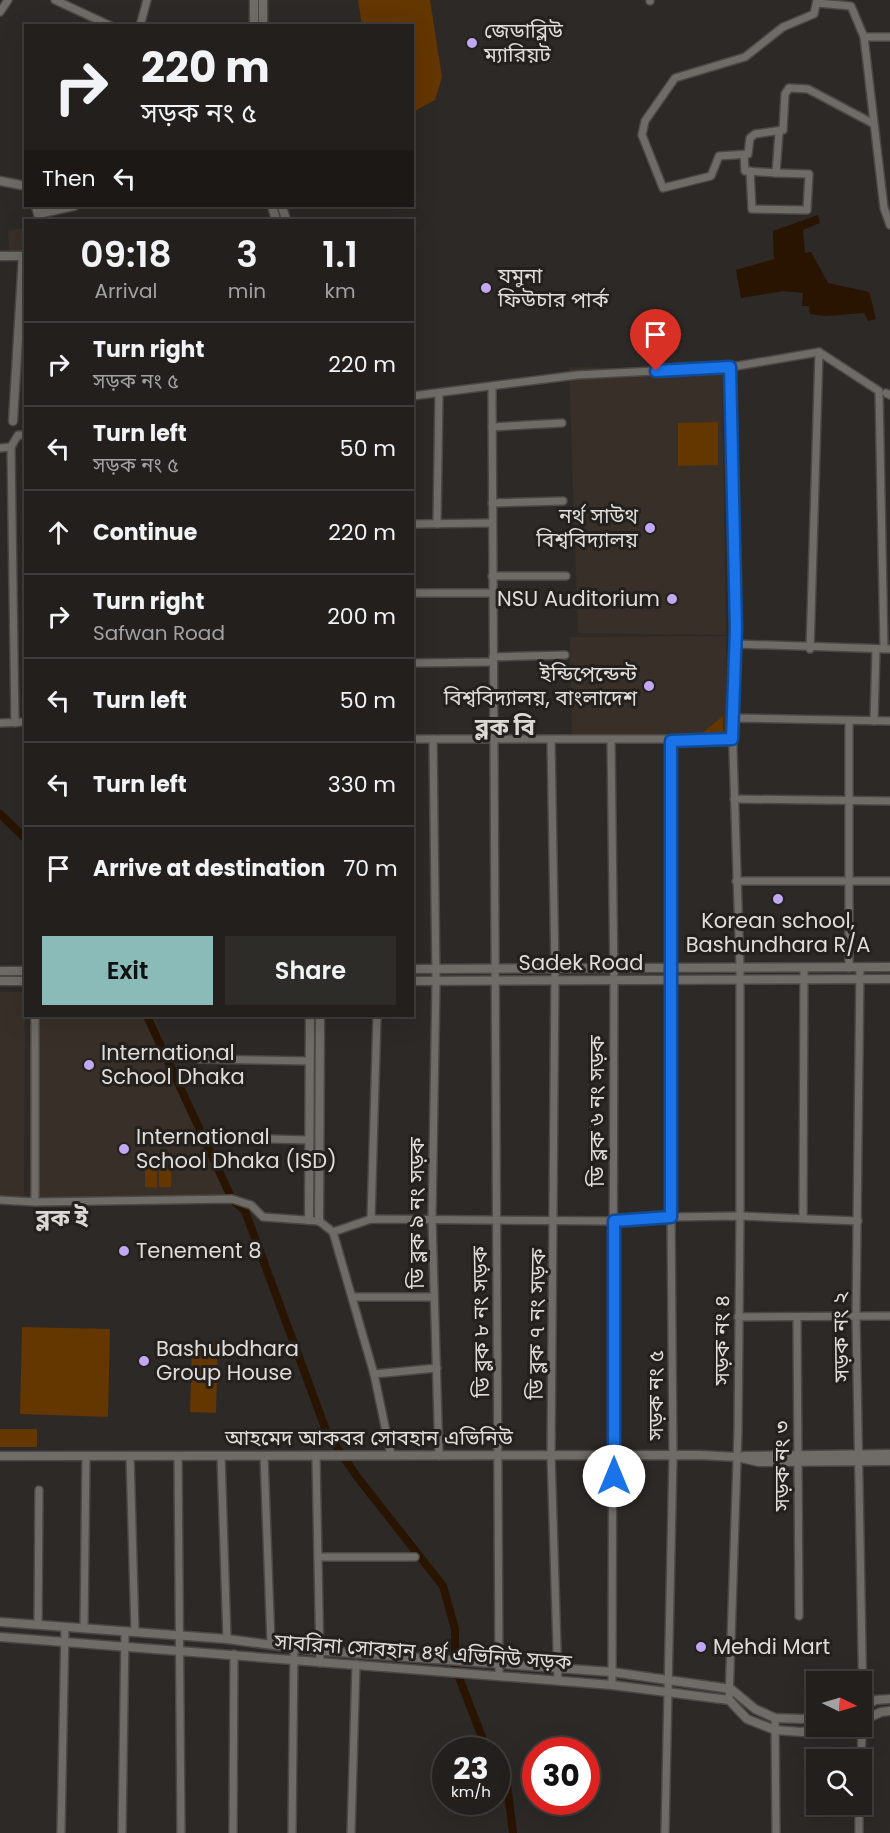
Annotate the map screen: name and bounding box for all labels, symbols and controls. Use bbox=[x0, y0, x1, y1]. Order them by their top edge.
place label: জেডাব্লিউ ম্যারিয়ট bbox=[483, 16, 564, 69]
marker: জেডাব্লিউ ম্যারিয়ট bbox=[465, 36, 479, 50]
text: 220 m bbox=[141, 38, 270, 97]
icon: right bbox=[42, 48, 120, 126]
text: সড়ক নং ৫ bbox=[141, 94, 257, 131]
icon: left bbox=[108, 162, 141, 195]
text: Then bbox=[42, 163, 96, 194]
text: 09:18 bbox=[80, 229, 172, 280]
text: 3 bbox=[236, 229, 258, 280]
text: 1.1 bbox=[322, 229, 358, 280]
place label: যমুনা ফিউচার পার্ক bbox=[497, 261, 610, 314]
text: Arrival bbox=[94, 277, 157, 305]
text: min bbox=[228, 277, 266, 305]
text: km bbox=[325, 277, 356, 305]
marker: যমুনা ফিউচার পার্ক bbox=[479, 281, 493, 295]
pin bbox=[630, 309, 681, 371]
icon: arrive bbox=[639, 318, 672, 351]
text: Turn right bbox=[93, 334, 204, 365]
icon: right bbox=[42, 348, 75, 381]
text: 220 m bbox=[328, 349, 396, 380]
text: সড়ক নং ৫ bbox=[93, 367, 179, 395]
text: Turn left bbox=[93, 418, 187, 449]
icon: left bbox=[42, 432, 75, 465]
text: 50 m bbox=[340, 433, 396, 464]
text: সড়ক নং ৫ bbox=[93, 451, 179, 479]
place label: নর্থ সাউথ বিশ্ববিদ্যালয় bbox=[535, 501, 639, 554]
icon: ahead bbox=[42, 516, 75, 549]
text: Continue bbox=[93, 517, 197, 548]
text: 220 m bbox=[328, 517, 396, 548]
marker: নর্থ সাউথ বিশ্ববিদ্যালয় bbox=[643, 521, 657, 535]
place label: NSU Auditorium bbox=[497, 584, 660, 613]
text: Turn right bbox=[93, 586, 204, 617]
marker: NSU Auditorium bbox=[665, 592, 679, 606]
icon: right bbox=[42, 600, 75, 633]
text: 200 m bbox=[327, 601, 396, 632]
text: Safwan Road bbox=[93, 619, 225, 647]
place label: ইন্ডিপেন্ডেন্ট বিশ্ববিদ্যালয়, বাংলাদেশ bbox=[443, 659, 638, 712]
marker: ইন্ডিপেন্ডেন্ট বিশ্ববিদ্যালয়, বাংলাদেশ bbox=[642, 679, 656, 693]
icon: left bbox=[42, 684, 75, 717]
text: Turn left bbox=[93, 685, 187, 716]
text: 50 m bbox=[340, 685, 396, 716]
district label: ব্লক বি bbox=[474, 710, 536, 743]
icon: left bbox=[42, 768, 75, 801]
text: Turn left bbox=[93, 769, 187, 800]
text: 330 m bbox=[328, 769, 396, 800]
icon: arrive bbox=[42, 852, 75, 885]
text: Arrive at destination bbox=[93, 853, 325, 884]
text: 70 m bbox=[343, 853, 398, 884]
marker: Korean school, Bashundhara R/A bbox=[771, 892, 785, 906]
place label: Korean school, Bashundhara R/A bbox=[686, 906, 870, 959]
button: Exit bbox=[42, 936, 213, 1005]
button: Share bbox=[225, 936, 396, 1005]
street label: Sadek Road bbox=[519, 948, 643, 977]
street label: ডি ব্লক ৬ নং সড়ক bbox=[582, 1034, 611, 1188]
place label: International School Dhaka bbox=[101, 1038, 245, 1091]
marker: International School Dhaka bbox=[82, 1058, 96, 1072]
place label: International School Dhaka (ISD) bbox=[136, 1122, 337, 1175]
street label: ডি ব্লক ৯ নং সড়ক bbox=[402, 1136, 431, 1290]
marker: International School Dhaka (ISD) bbox=[117, 1142, 131, 1156]
district label: ব্লক ই bbox=[35, 1201, 89, 1234]
place label: Tenement 8 bbox=[136, 1236, 261, 1265]
marker: Tenement 8 bbox=[117, 1244, 131, 1258]
street label: ডি ব্লক ৮ নং সড়ক bbox=[465, 1245, 496, 1399]
street label: ডি ব্লক ৭ নং সড়ক bbox=[521, 1247, 552, 1401]
street label: সড়ক নং ২ bbox=[825, 1291, 856, 1383]
street label: সড়ক নং ৪ bbox=[707, 1295, 736, 1386]
place label: Bashubdhara Group House bbox=[156, 1334, 299, 1387]
street label: সড়ক নং ৫ bbox=[641, 1350, 670, 1441]
marker: Bashubdhara Group House bbox=[137, 1354, 151, 1368]
street label: সড়ক নং ৩ bbox=[767, 1421, 796, 1512]
street label: আহমেদ আকবর সোবহান এভিনিউ bbox=[224, 1423, 514, 1452]
position arrow bbox=[582, 1444, 646, 1508]
street label: সাবরিনা সোবহান ৪র্থ এভিনিউ সড়ক bbox=[272, 1627, 574, 1676]
place label: Mehdi Mart bbox=[713, 1632, 830, 1661]
marker: Mehdi Mart bbox=[694, 1640, 708, 1654]
north arrow bbox=[806, 1671, 872, 1737]
map controls bbox=[806, 1671, 872, 1815]
speed limit sign: 30 bbox=[522, 1737, 600, 1815]
text: 23 bbox=[453, 1747, 489, 1790]
button: search bbox=[806, 1749, 872, 1815]
text: km/h bbox=[451, 1781, 491, 1802]

